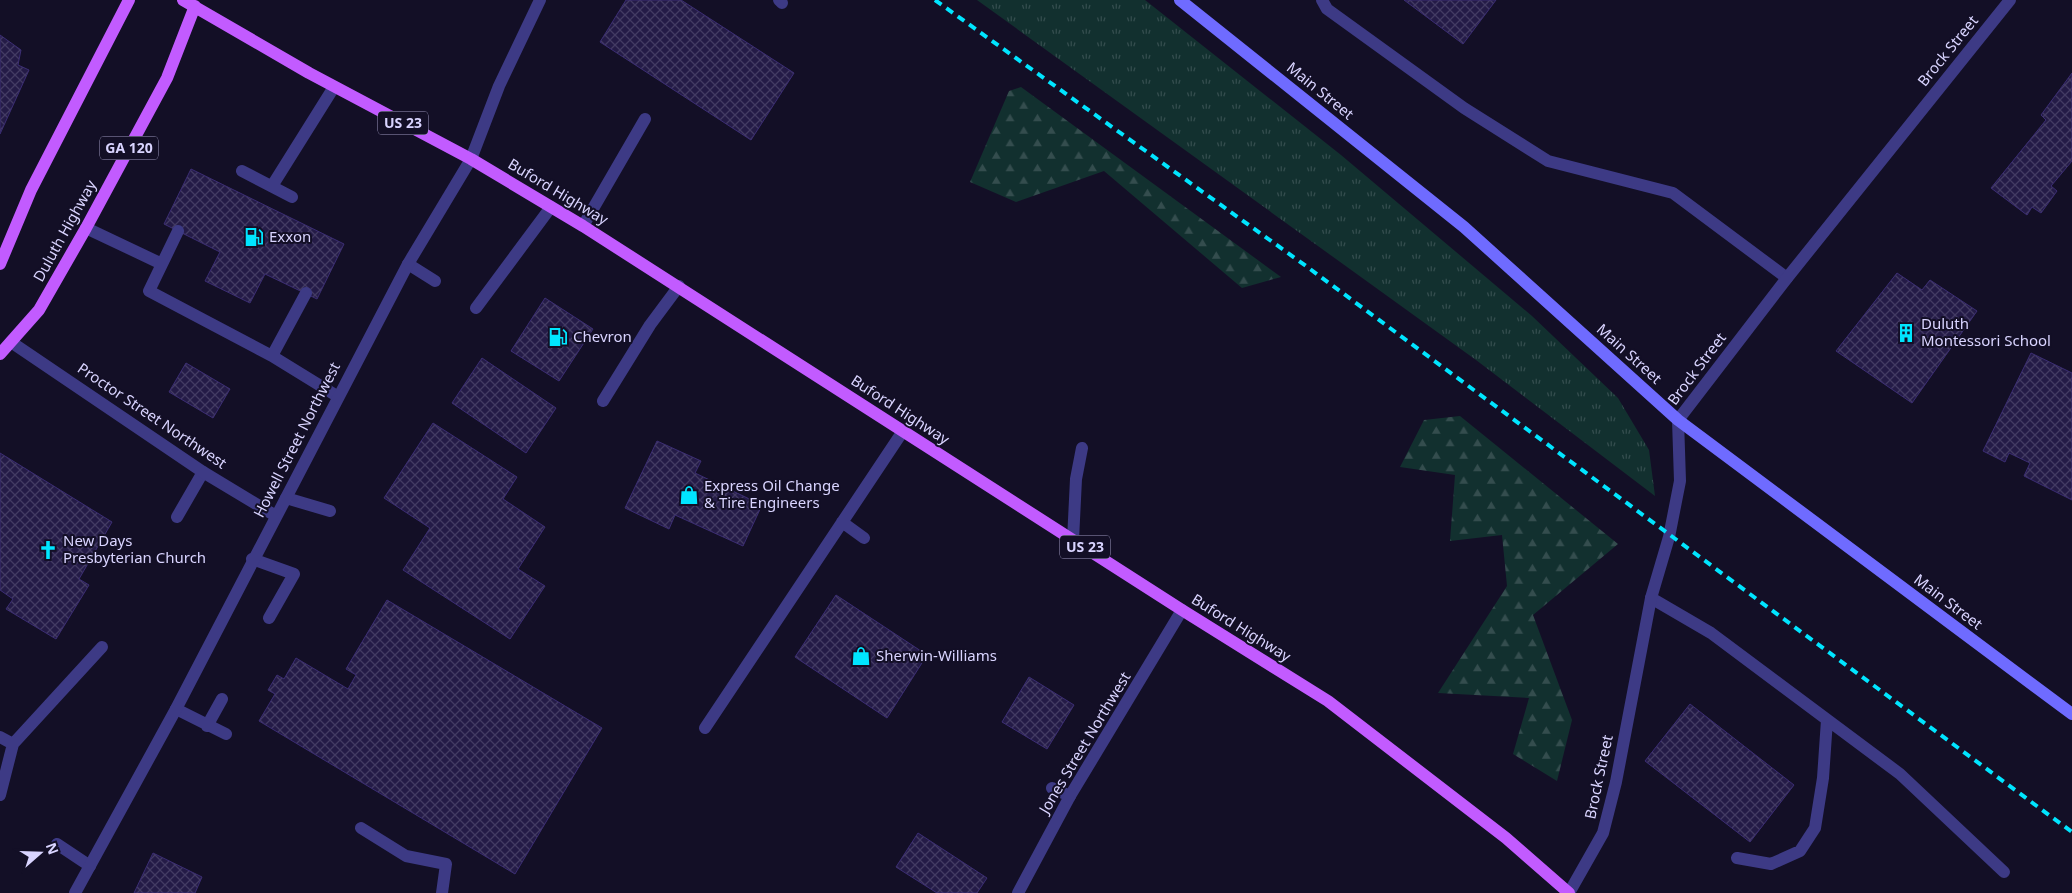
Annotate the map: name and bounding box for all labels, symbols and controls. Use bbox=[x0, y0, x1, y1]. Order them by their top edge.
street label: Brock Street bbox=[1912, 10, 1982, 90]
street label: Main Street bbox=[1283, 57, 1359, 124]
road number: US 23 bbox=[378, 112, 428, 134]
road number: GA 120 bbox=[100, 136, 158, 160]
street label: Buford Highway bbox=[505, 153, 613, 229]
street label: Duluth Highway bbox=[28, 176, 101, 285]
fuel station icon: Exxon bbox=[243, 226, 265, 248]
place label: Exxon bbox=[269, 226, 311, 246]
place label: Duluth Montessori School bbox=[1921, 313, 2051, 350]
street label: Main Street bbox=[1593, 319, 1667, 388]
building icon: Duluth Montessori School bbox=[1895, 322, 1917, 344]
fuel station icon: Chevron bbox=[547, 326, 569, 348]
place label: Chevron bbox=[573, 326, 632, 346]
street label: Brock Street bbox=[1662, 328, 1730, 409]
street label: Proctor Street Northwest bbox=[74, 358, 232, 473]
street label: Howell Street Northwest bbox=[248, 358, 344, 521]
street label: Buford Highway bbox=[847, 370, 954, 449]
place label: Express Oil Change & Tire Engineers bbox=[704, 475, 840, 512]
shop icon: Express Oil Change & Tire Engineers bbox=[678, 484, 700, 506]
place label: New Days Presbyterian Church bbox=[63, 530, 206, 567]
road number: US 23 bbox=[1060, 536, 1110, 558]
church icon: New Days Presbyterian Church bbox=[37, 539, 59, 561]
street label: Main Street bbox=[1910, 569, 1987, 634]
street label: Buford Highway bbox=[1188, 589, 1295, 666]
shop icon: Sherwin-Williams bbox=[850, 645, 872, 667]
place label: Sherwin-Williams bbox=[876, 645, 997, 665]
street label: Jones Street Northwest bbox=[1033, 667, 1135, 819]
street label: Brock Street bbox=[1579, 732, 1617, 821]
north arrow bbox=[15, 828, 65, 878]
text: N bbox=[42, 840, 64, 857]

